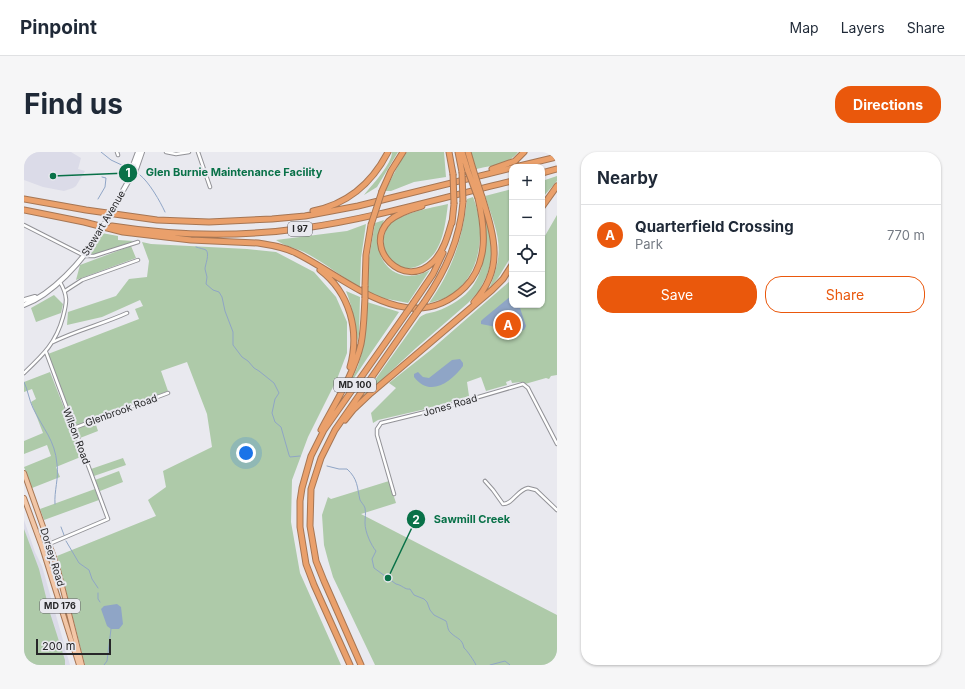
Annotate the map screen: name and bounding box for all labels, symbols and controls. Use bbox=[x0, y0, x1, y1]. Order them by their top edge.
text: Pinpoint bbox=[20, 16, 97, 39]
text: Map bbox=[790, 19, 819, 36]
text: Layers bbox=[841, 19, 885, 36]
text: Share bbox=[907, 19, 945, 36]
button: Directions bbox=[835, 86, 941, 123]
text: Find us bbox=[24, 87, 123, 121]
callout: Glen Burnie Maintenance Facility bbox=[118, 161, 330, 184]
map controls bbox=[509, 164, 545, 308]
button: + bbox=[509, 164, 545, 200]
text: 1 bbox=[125, 165, 131, 180]
text: Glen Burnie Maintenance Facility bbox=[146, 165, 323, 179]
text: Nearby bbox=[597, 168, 658, 188]
street label: Stewart Avenue bbox=[79, 188, 127, 258]
button: − bbox=[509, 200, 545, 236]
text: Quarterfield Crossing bbox=[635, 217, 794, 236]
road number: I 97 bbox=[288, 222, 312, 236]
text: A bbox=[605, 227, 615, 243]
text: 770 m bbox=[887, 227, 925, 243]
button: locate bbox=[509, 236, 545, 272]
text: Park bbox=[635, 236, 663, 252]
button: layers bbox=[509, 272, 545, 308]
button: Save bbox=[597, 276, 757, 313]
button: Share bbox=[765, 276, 925, 313]
pin: A bbox=[495, 310, 521, 340]
road number: MD 100 bbox=[334, 378, 376, 392]
street label: Glenbrook Road bbox=[83, 391, 159, 429]
street label: Jones Road bbox=[422, 392, 478, 418]
street label: Wilson Road bbox=[61, 406, 93, 466]
your location bbox=[236, 443, 256, 463]
callout: Sawmill Creek bbox=[406, 508, 518, 531]
text: 2 bbox=[412, 512, 420, 527]
text: Sawmill Creek bbox=[434, 512, 511, 526]
street label: Dorsey Road bbox=[38, 526, 68, 588]
road number: MD 176 bbox=[40, 599, 80, 613]
scale bar bbox=[36, 637, 111, 656]
text: 200 m bbox=[42, 639, 75, 653]

